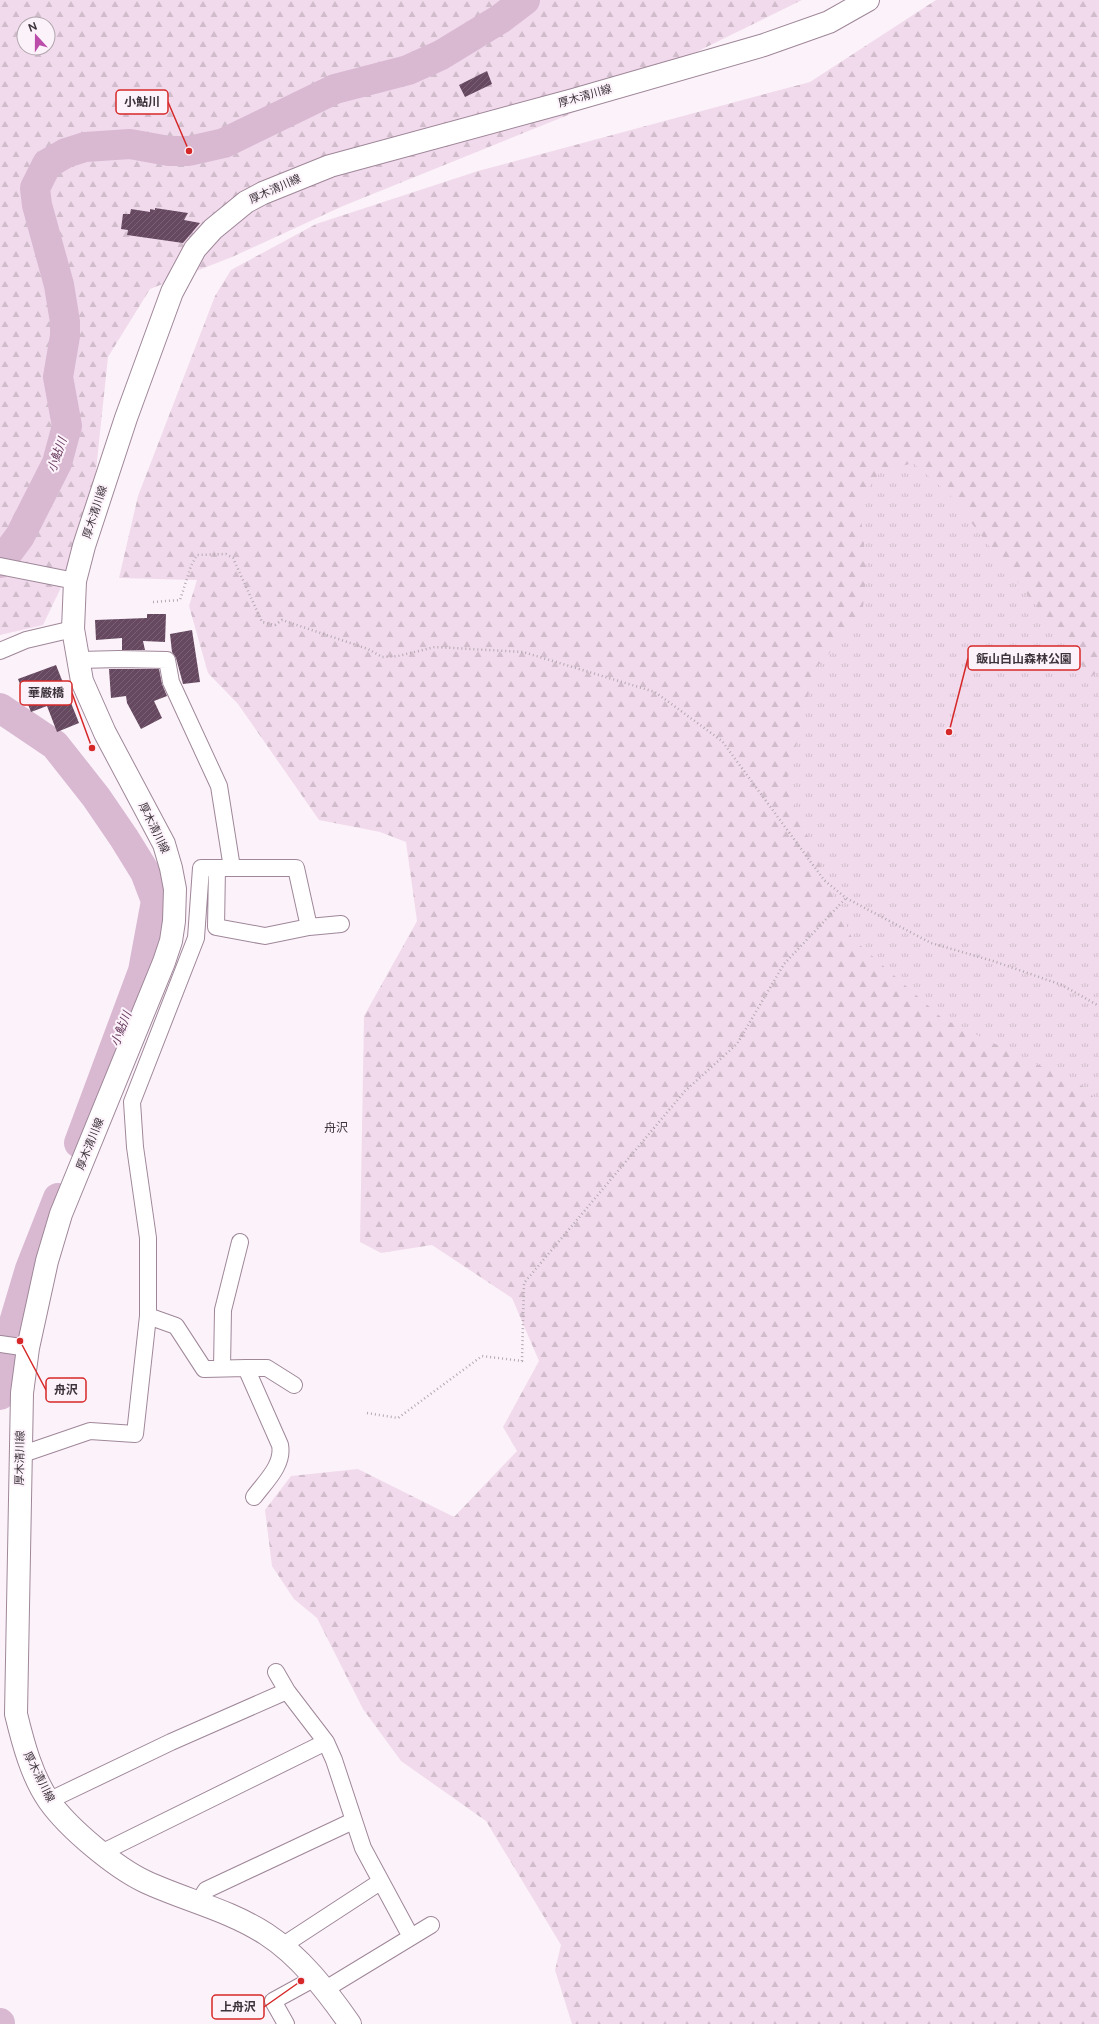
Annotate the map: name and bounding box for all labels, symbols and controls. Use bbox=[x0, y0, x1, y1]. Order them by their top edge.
north arrow bbox=[16, 16, 56, 56]
text: N bbox=[26, 20, 39, 35]
street label: 厚木清川線 bbox=[557, 82, 613, 110]
callout: 小鮎川 bbox=[116, 90, 168, 114]
text: 小鮎川 bbox=[124, 95, 160, 109]
street label: 厚木清川線 bbox=[247, 172, 303, 206]
water label: 小鮎川 bbox=[45, 434, 70, 474]
street label: 厚木清川線 bbox=[80, 484, 110, 540]
callout: 飯山白山森林公園 bbox=[968, 646, 1080, 670]
text: 飯山白山森林公園 bbox=[976, 652, 1072, 666]
callout: 華厳橋 bbox=[20, 681, 72, 705]
text: 華厳橋 bbox=[28, 686, 65, 700]
street label: 厚木清川線 bbox=[136, 800, 172, 856]
water label: 小鮎川 bbox=[108, 1008, 135, 1048]
street label: 厚木清川線 bbox=[74, 1116, 106, 1172]
district label: 舟沢 bbox=[324, 1121, 348, 1135]
callout: 舟沢 bbox=[46, 1378, 86, 1402]
text: 舟沢 bbox=[54, 1383, 78, 1397]
street label: 厚木清川線 bbox=[13, 1430, 27, 1486]
street label: 厚木清川線 bbox=[21, 1750, 57, 1804]
callout: 上舟沢 bbox=[212, 1995, 264, 2019]
text: 上舟沢 bbox=[220, 2000, 256, 2014]

